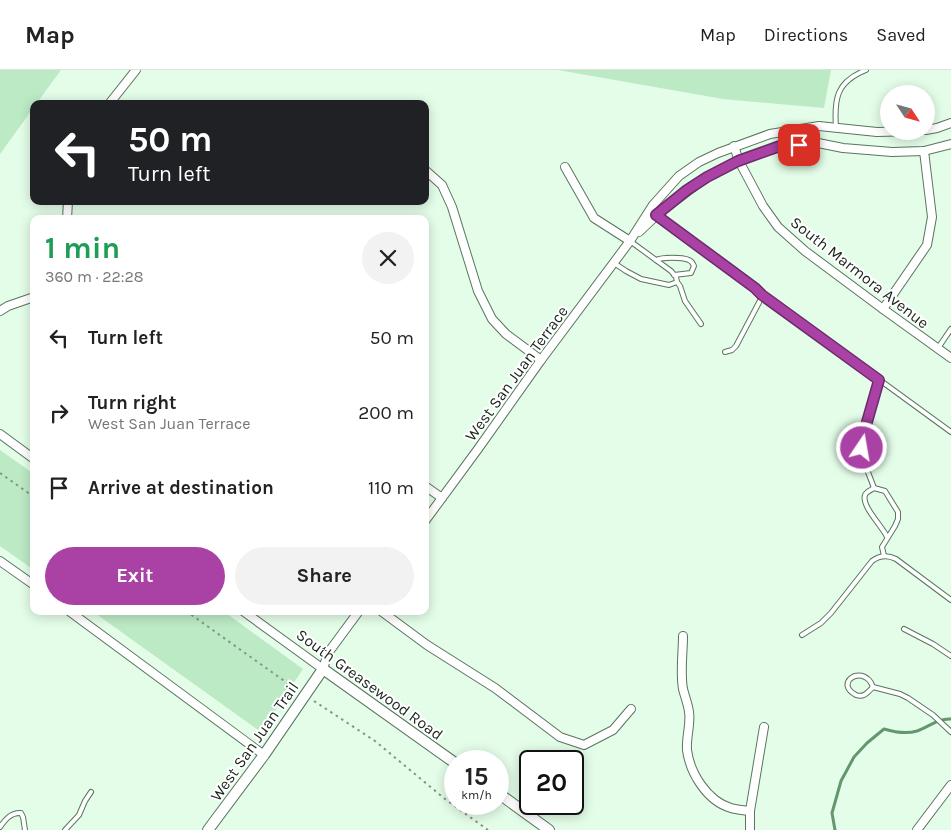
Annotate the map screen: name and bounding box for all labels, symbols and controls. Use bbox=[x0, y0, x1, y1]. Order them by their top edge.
text: Map bbox=[25, 21, 75, 49]
text: Map bbox=[700, 24, 736, 46]
text: Directions bbox=[764, 24, 848, 46]
text: Saved bbox=[876, 24, 926, 46]
north arrow bbox=[880, 85, 935, 140]
map controls bbox=[880, 85, 935, 140]
text: 50 m bbox=[128, 119, 213, 160]
icon: left bbox=[45, 120, 110, 185]
pin bbox=[778, 124, 820, 166]
icon: arrive bbox=[785, 131, 813, 159]
text: Turn left bbox=[128, 161, 211, 187]
street label: South Marmora Avenue bbox=[787, 212, 933, 332]
text: 1 min bbox=[45, 230, 120, 266]
button: close bbox=[362, 232, 414, 284]
text: 360 m · 22:28 bbox=[45, 267, 144, 286]
street label: West San Juan Terrace bbox=[461, 302, 572, 445]
icon: left bbox=[45, 324, 73, 352]
text: Turn left bbox=[88, 327, 163, 349]
text: 50 m bbox=[370, 327, 414, 349]
text: Turn right bbox=[88, 392, 177, 414]
icon: right bbox=[45, 399, 73, 427]
text: 200 m bbox=[358, 402, 414, 424]
text: West San Juan Terrace bbox=[88, 414, 250, 433]
position arrow bbox=[835, 421, 887, 473]
icon: arrive bbox=[45, 474, 73, 502]
text: Arrive at destination bbox=[88, 477, 274, 499]
text: 110 m bbox=[368, 477, 414, 499]
button: Exit bbox=[45, 547, 225, 605]
button: Share bbox=[235, 547, 414, 605]
street label: South Greasewood Road bbox=[293, 625, 447, 744]
street label: West San Juan Trail bbox=[206, 678, 303, 805]
speed limit sign: 20 bbox=[519, 750, 584, 815]
text: 15 bbox=[465, 762, 488, 791]
text: km/h bbox=[461, 788, 492, 802]

